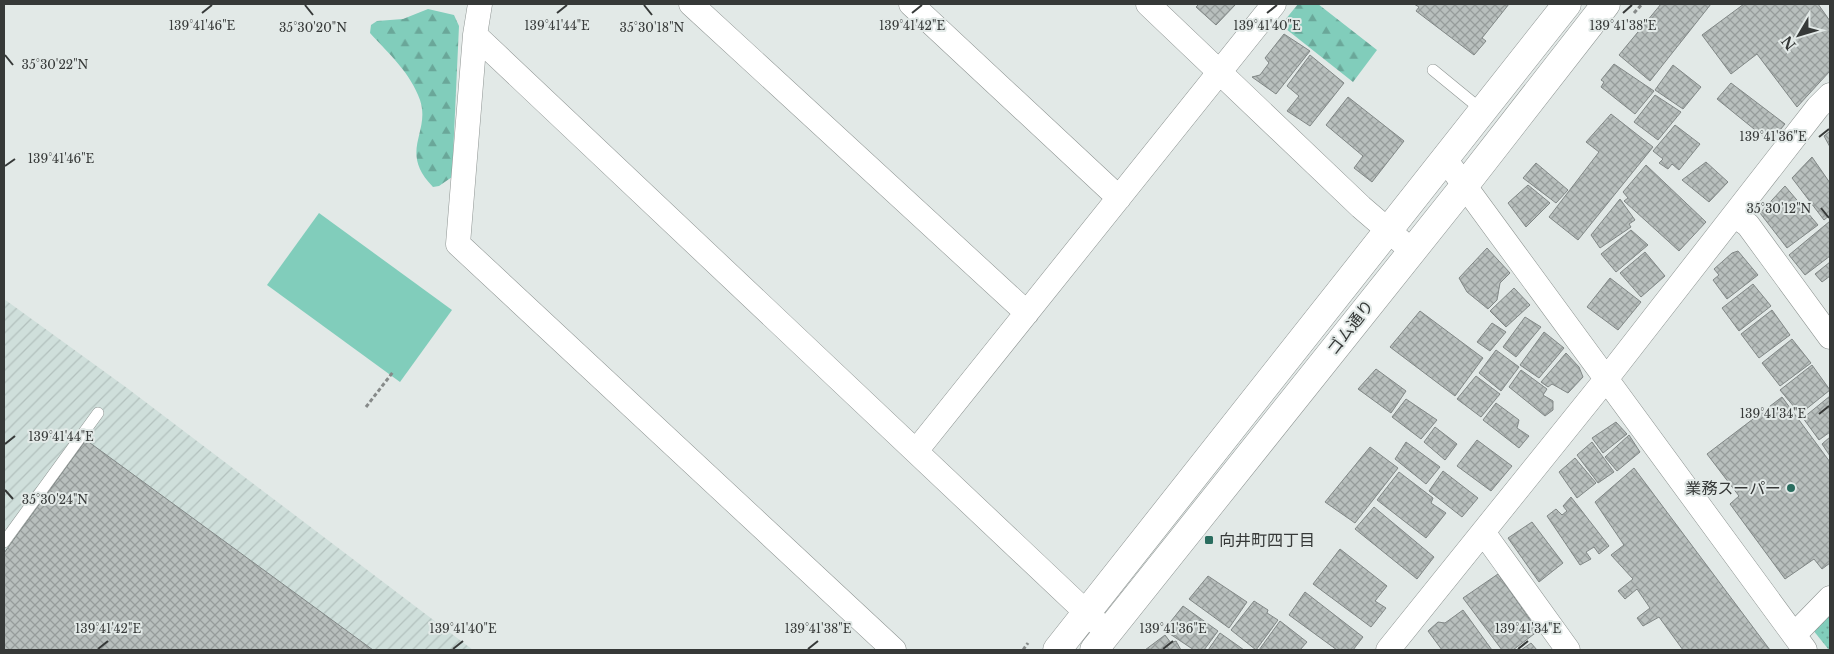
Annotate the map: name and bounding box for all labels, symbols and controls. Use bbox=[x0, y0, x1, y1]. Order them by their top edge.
north arrow bbox=[1774, 10, 1824, 60]
text: 139°41'46"E bbox=[169, 18, 236, 33]
text: 139°41'44"E bbox=[524, 18, 590, 33]
text: 139°41'42"E bbox=[879, 18, 945, 33]
text: 139°41'40"E bbox=[1233, 18, 1301, 33]
text: 139°41'38"E bbox=[1590, 18, 1657, 33]
text: 35°30'20"N bbox=[279, 20, 347, 35]
text: 35°30'18"N bbox=[620, 20, 685, 35]
text: N bbox=[1778, 32, 1800, 54]
text: 35°30'22"N bbox=[22, 57, 89, 72]
text: 139°41'36"E bbox=[1739, 129, 1807, 144]
text: 139°41'46"E bbox=[28, 151, 95, 166]
text: 35°30'12"N bbox=[1747, 201, 1812, 216]
street label: ゴム通り bbox=[1322, 296, 1378, 358]
text: 139°41'34"E bbox=[1740, 406, 1807, 421]
text: 139°41'44"E bbox=[28, 429, 94, 444]
place label: 業務スーパー bbox=[1685, 478, 1781, 498]
marker: 業務スーパー bbox=[1785, 482, 1797, 494]
text: 35°30'24"N bbox=[22, 492, 88, 507]
place label: 向井町四丁目 bbox=[1219, 530, 1315, 550]
marker: 向井町四丁目 bbox=[1203, 534, 1215, 546]
text: 139°41'42"E bbox=[75, 621, 141, 636]
text: 139°41'40"E bbox=[429, 621, 497, 636]
text: 139°41'38"E bbox=[785, 621, 852, 636]
text: 139°41'36"E bbox=[1139, 621, 1207, 636]
text: 139°41'34"E bbox=[1495, 621, 1562, 636]

